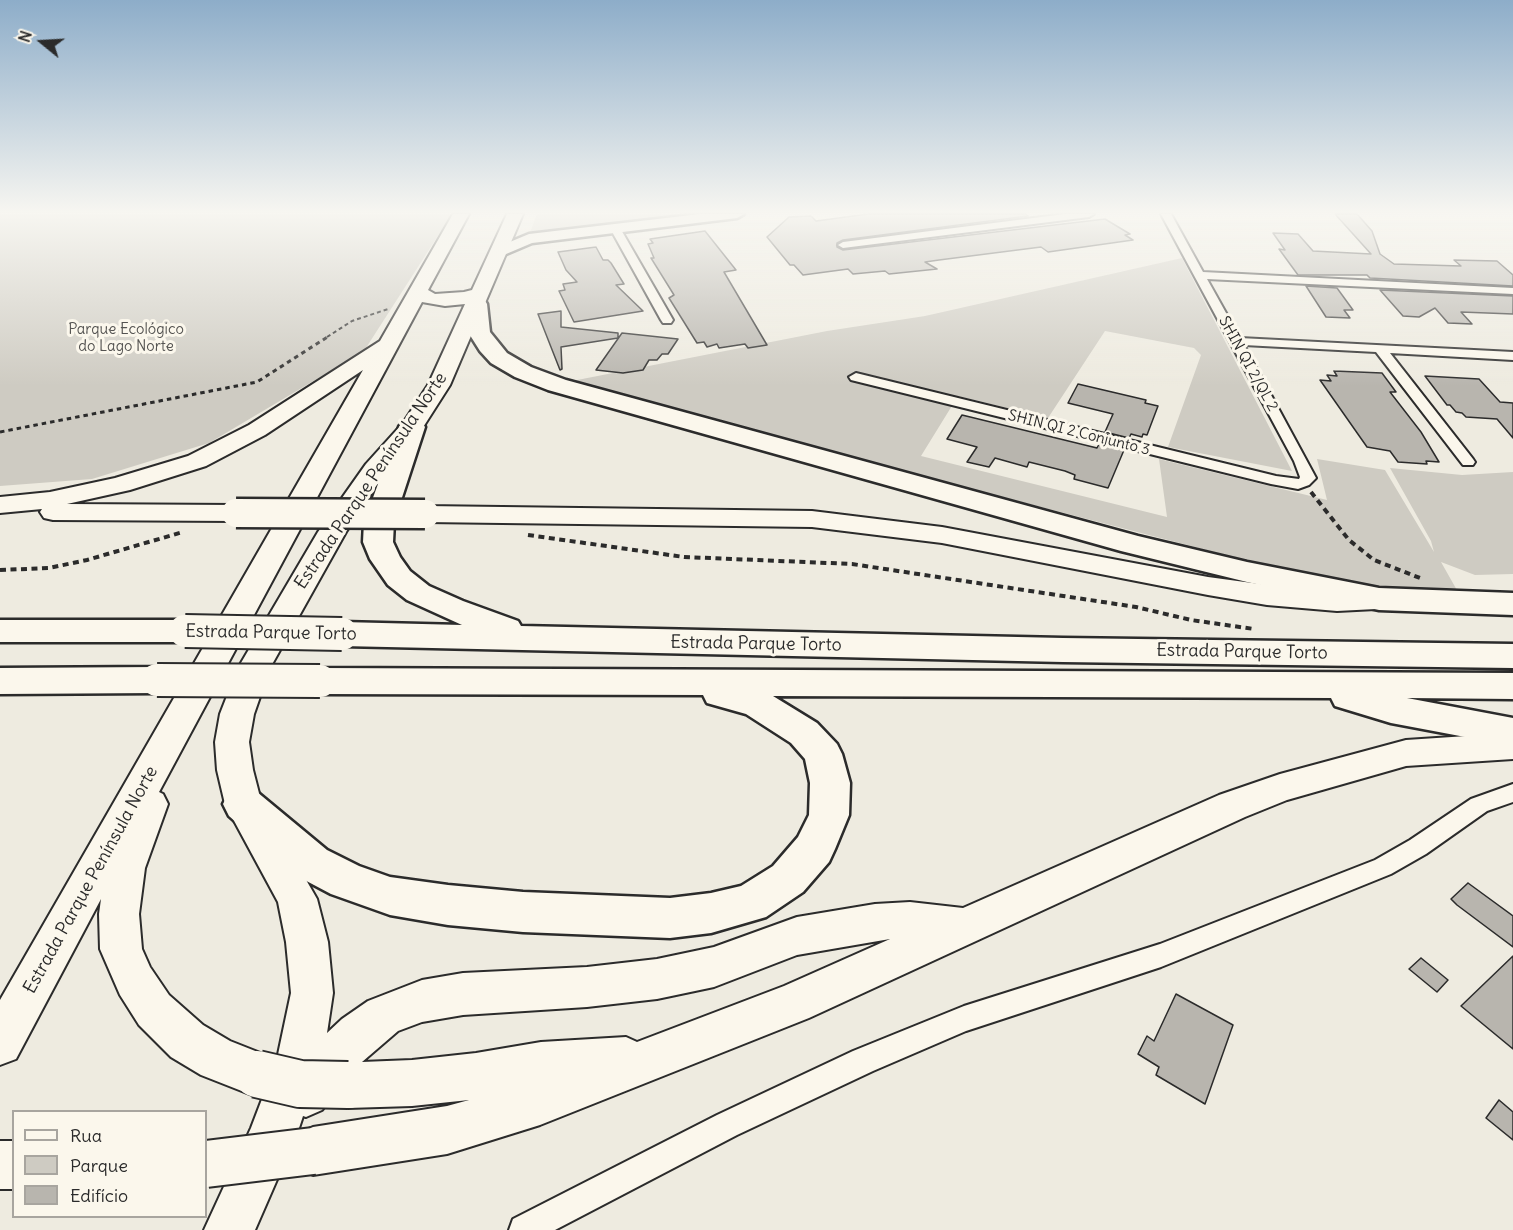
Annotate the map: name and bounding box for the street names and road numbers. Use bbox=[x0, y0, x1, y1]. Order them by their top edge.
street label: SHIN QI 2/QL 2 bbox=[1215, 313, 1281, 415]
street label: Estrada Parque Península Norte bbox=[290, 369, 452, 593]
street label: SHIN QI 2 Conjunto 3 bbox=[1006, 407, 1152, 459]
street label: Estrada Parque Torto bbox=[185, 621, 357, 645]
street label: Estrada Parque Torto bbox=[670, 632, 842, 656]
street label: Estrada Parque Torto bbox=[1156, 640, 1328, 664]
street label: Estrada Parque Península Norte bbox=[19, 762, 163, 998]

